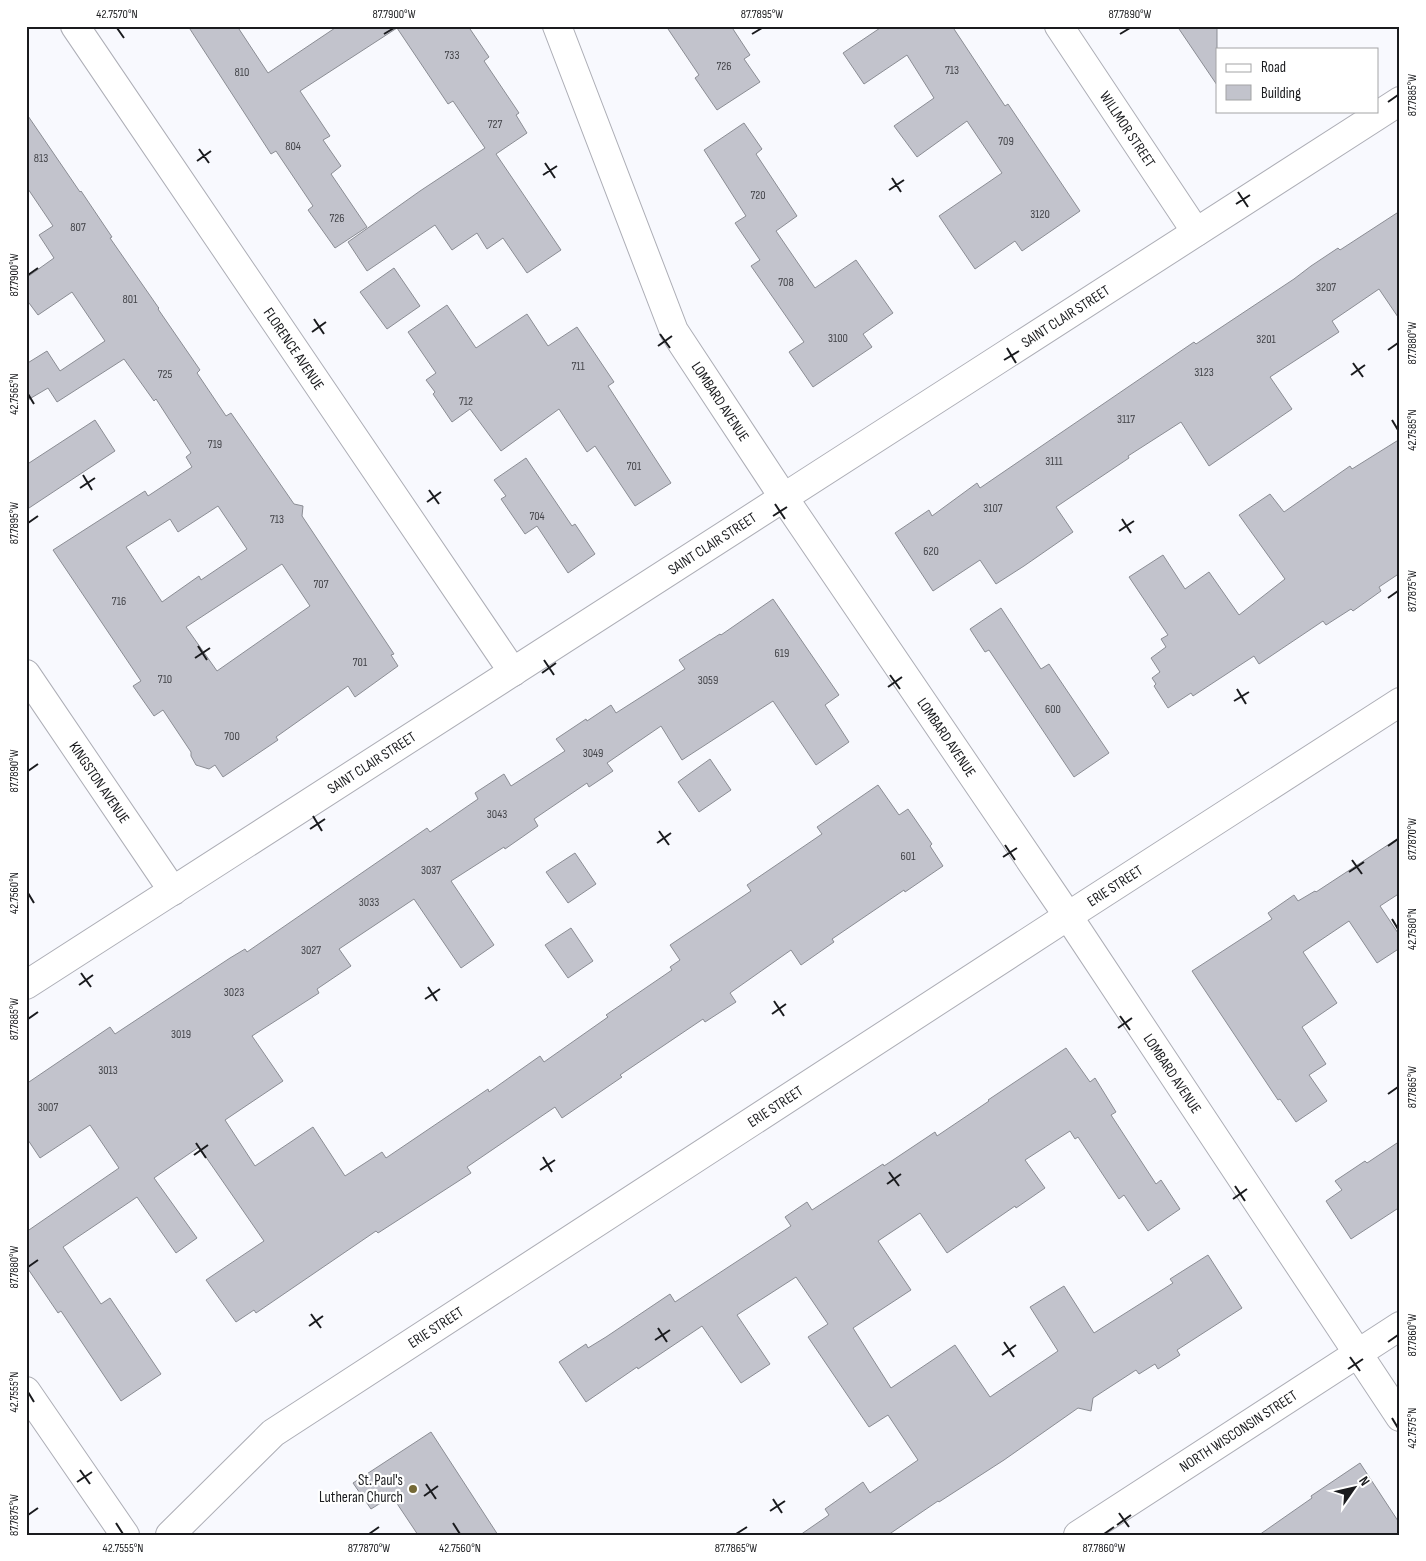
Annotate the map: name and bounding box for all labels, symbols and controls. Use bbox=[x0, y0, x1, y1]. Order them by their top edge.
text: 42.7570°N bbox=[96, 7, 138, 22]
text: 87.7900°W bbox=[372, 7, 416, 22]
text: 87.7895°W bbox=[741, 7, 783, 22]
text: 87.7890°W bbox=[1109, 7, 1152, 22]
house number: 733 bbox=[445, 48, 459, 63]
legend bbox=[1216, 48, 1378, 112]
text: Road bbox=[1261, 58, 1286, 77]
house number: 726 bbox=[717, 59, 732, 74]
house number: 713 bbox=[945, 63, 959, 78]
house number: 810 bbox=[235, 65, 249, 80]
text: 87.7885°W bbox=[1405, 74, 1420, 116]
text: Building bbox=[1261, 84, 1301, 103]
street label: WILLMOR STREET bbox=[1096, 88, 1160, 171]
house number: 727 bbox=[488, 117, 502, 132]
house number: 709 bbox=[998, 134, 1014, 149]
house number: 804 bbox=[285, 139, 301, 154]
house number: 813 bbox=[34, 151, 48, 166]
house number: 720 bbox=[750, 188, 766, 203]
house number: 3120 bbox=[1030, 207, 1050, 222]
house number: 726 bbox=[330, 211, 345, 226]
house number: 807 bbox=[70, 220, 86, 235]
text: 87.7900°W bbox=[7, 253, 22, 297]
house number: 708 bbox=[778, 275, 794, 290]
house number: 3207 bbox=[1316, 280, 1336, 295]
street label: SAINT CLAIR STREET bbox=[1018, 281, 1113, 352]
house number: 801 bbox=[123, 292, 138, 307]
street label: FLORENCE AVENUE bbox=[259, 304, 329, 394]
text: 87.7880°W bbox=[1405, 321, 1420, 364]
house number: 3100 bbox=[828, 331, 848, 346]
house number: 3201 bbox=[1256, 332, 1277, 347]
street label: LOMBARD AVENUE bbox=[687, 358, 754, 445]
house number: 711 bbox=[571, 359, 585, 374]
house number: 3123 bbox=[1194, 365, 1214, 380]
house number: 725 bbox=[158, 367, 172, 382]
text: 42.7565°N bbox=[7, 373, 22, 415]
house number: 712 bbox=[459, 394, 473, 409]
text: 42.7585°N bbox=[1405, 409, 1420, 451]
house number: 3117 bbox=[1117, 412, 1135, 427]
house number: 719 bbox=[208, 437, 222, 452]
house number: 3111 bbox=[1045, 454, 1064, 469]
house number: 701 bbox=[627, 459, 642, 474]
house number: 3107 bbox=[983, 501, 1003, 516]
text: 87.7895°W bbox=[7, 502, 22, 544]
street label: SAINT CLAIR STREET bbox=[664, 508, 760, 579]
house number: 704 bbox=[529, 509, 545, 524]
house number: 713 bbox=[270, 512, 284, 527]
house number: 620 bbox=[923, 544, 939, 559]
text: 87.7875°W bbox=[1405, 570, 1420, 612]
house number: 707 bbox=[314, 577, 329, 592]
house number: 716 bbox=[112, 594, 126, 609]
house number: 619 bbox=[775, 646, 789, 661]
house number: 701 bbox=[353, 655, 368, 670]
house number: 710 bbox=[158, 672, 172, 687]
house number: 3059 bbox=[698, 673, 718, 688]
street label: LOMBARD AVENUE bbox=[913, 694, 980, 781]
house number: 600 bbox=[1045, 702, 1061, 717]
street label: SAINT CLAIR STREET bbox=[324, 727, 420, 798]
house number: 700 bbox=[224, 729, 240, 744]
street label: KINGSTON AVENUE bbox=[65, 738, 134, 827]
house number: 3049 bbox=[583, 746, 603, 761]
text: 87.7890°W bbox=[7, 749, 22, 792]
house number: 3043 bbox=[487, 807, 507, 822]
text: 87.7870°W bbox=[1405, 818, 1420, 860]
house number: 601 bbox=[901, 849, 916, 864]
street label: ERIE STREET bbox=[1083, 861, 1146, 911]
house number: 3037 bbox=[421, 863, 441, 878]
text: 42.7560°N bbox=[7, 872, 22, 914]
house number: 3033 bbox=[359, 895, 379, 910]
text: 42.7580°N bbox=[1405, 908, 1420, 950]
house number: 3027 bbox=[301, 943, 321, 958]
house number: 3023 bbox=[224, 985, 244, 1000]
text: 87.7885°W bbox=[7, 998, 22, 1040]
house number: 3019 bbox=[171, 1027, 191, 1042]
street label: LOMBARD AVENUE bbox=[1139, 1030, 1206, 1117]
house number: 3013 bbox=[98, 1063, 118, 1078]
text: 87.7865°W bbox=[1405, 1066, 1420, 1108]
street label: ERIE STREET bbox=[744, 1081, 807, 1131]
house number: 3007 bbox=[38, 1100, 58, 1115]
text: 87.7880°W bbox=[7, 1245, 22, 1288]
street label: ERIE STREET bbox=[404, 1302, 467, 1352]
text: 87.7860°W bbox=[1405, 1313, 1420, 1356]
text: 42.7555°N bbox=[7, 1372, 22, 1412]
street label: NORTH WISCONSIN STREET bbox=[1176, 1386, 1301, 1476]
text: 42.7575°N bbox=[1405, 1408, 1420, 1448]
north arrow bbox=[1328, 1464, 1378, 1514]
place label: St. Paul's Lutheran Church bbox=[319, 1471, 403, 1507]
text: N bbox=[1355, 1473, 1374, 1489]
marker: St. Paul's Lutheran Church bbox=[407, 1483, 419, 1495]
text: 87.7875°W bbox=[7, 1494, 22, 1536]
text: 42.7555°N bbox=[103, 1541, 143, 1556]
text: 87.7870°W bbox=[348, 1541, 390, 1556]
text: 42.7560°N bbox=[439, 1541, 481, 1556]
text: 87.7865°W bbox=[715, 1541, 757, 1556]
text: 87.7860°W bbox=[1083, 1541, 1126, 1556]

